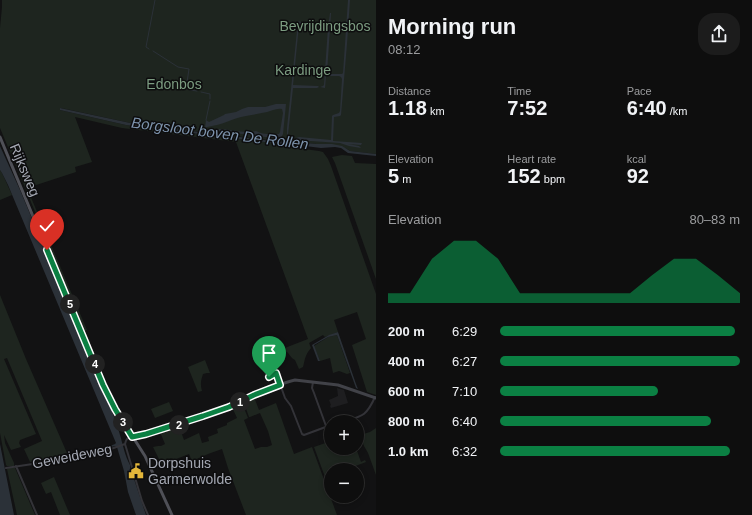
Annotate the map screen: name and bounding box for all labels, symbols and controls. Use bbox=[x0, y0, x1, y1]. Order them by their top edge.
button: share bbox=[698, 13, 740, 55]
text: Morning run bbox=[388, 14, 516, 39]
park label: Bevrijdingsbos bbox=[279, 18, 371, 34]
text: 08:12 bbox=[388, 42, 421, 57]
park label: Kardinge bbox=[275, 62, 331, 78]
park label: Edonbos bbox=[146, 76, 202, 92]
text: Distance bbox=[388, 85, 431, 97]
text: Time bbox=[507, 85, 531, 97]
text: Pace bbox=[627, 85, 652, 97]
text: 1.18 bbox=[388, 97, 427, 119]
text: 7:52 bbox=[507, 97, 547, 119]
text: 6:40 bbox=[627, 97, 667, 119]
text: km bbox=[427, 105, 445, 117]
text: /km bbox=[667, 105, 687, 117]
water label: Borgsloot boven De Rollen bbox=[130, 114, 310, 152]
street label: Rijksweg bbox=[7, 141, 43, 199]
text: Elevation bbox=[388, 153, 433, 165]
text: Heart rate bbox=[507, 153, 556, 165]
text: kcal bbox=[627, 153, 646, 165]
text: 5 bbox=[388, 165, 399, 187]
text: 152 bbox=[507, 165, 541, 187]
text: 92 bbox=[627, 165, 649, 187]
text: m bbox=[399, 173, 411, 185]
text: bpm bbox=[541, 173, 565, 185]
pin bbox=[30, 209, 64, 250]
text: Elevation bbox=[388, 212, 441, 227]
text: 80–83 m bbox=[689, 212, 740, 227]
icon: check bbox=[36, 215, 58, 237]
pin: 5 bbox=[60, 294, 80, 314]
text: 5 bbox=[67, 298, 73, 310]
text: 200 m bbox=[388, 324, 425, 339]
text: 6:29 bbox=[452, 324, 477, 339]
pin bbox=[252, 336, 286, 377]
icon: arrive bbox=[258, 342, 280, 364]
pin: 4 bbox=[85, 354, 105, 374]
text: 400 m bbox=[388, 354, 425, 369]
text: 6:27 bbox=[452, 354, 477, 369]
text: 4 bbox=[92, 358, 98, 370]
text: 600 m bbox=[388, 384, 425, 399]
text: 7:10 bbox=[452, 384, 477, 399]
pin: 1 bbox=[230, 392, 250, 412]
text: 1 bbox=[237, 396, 243, 408]
pin: 3 bbox=[113, 412, 133, 432]
text: 800 m bbox=[388, 414, 425, 429]
text: 6:40 bbox=[452, 414, 477, 429]
pin: 2 bbox=[169, 415, 189, 435]
map controls bbox=[324, 415, 364, 503]
button: + bbox=[324, 415, 364, 455]
text: 3 bbox=[120, 416, 126, 428]
text: 2 bbox=[176, 419, 182, 431]
street label: Geweideweg bbox=[31, 440, 113, 472]
text: 1.0 km bbox=[388, 444, 428, 459]
text: 6:32 bbox=[452, 444, 477, 459]
place label: Dorpshuis Garmerwolde bbox=[148, 455, 232, 487]
public building icon: Dorpshuis Garmerwolde bbox=[127, 462, 145, 480]
button: − bbox=[324, 463, 364, 503]

